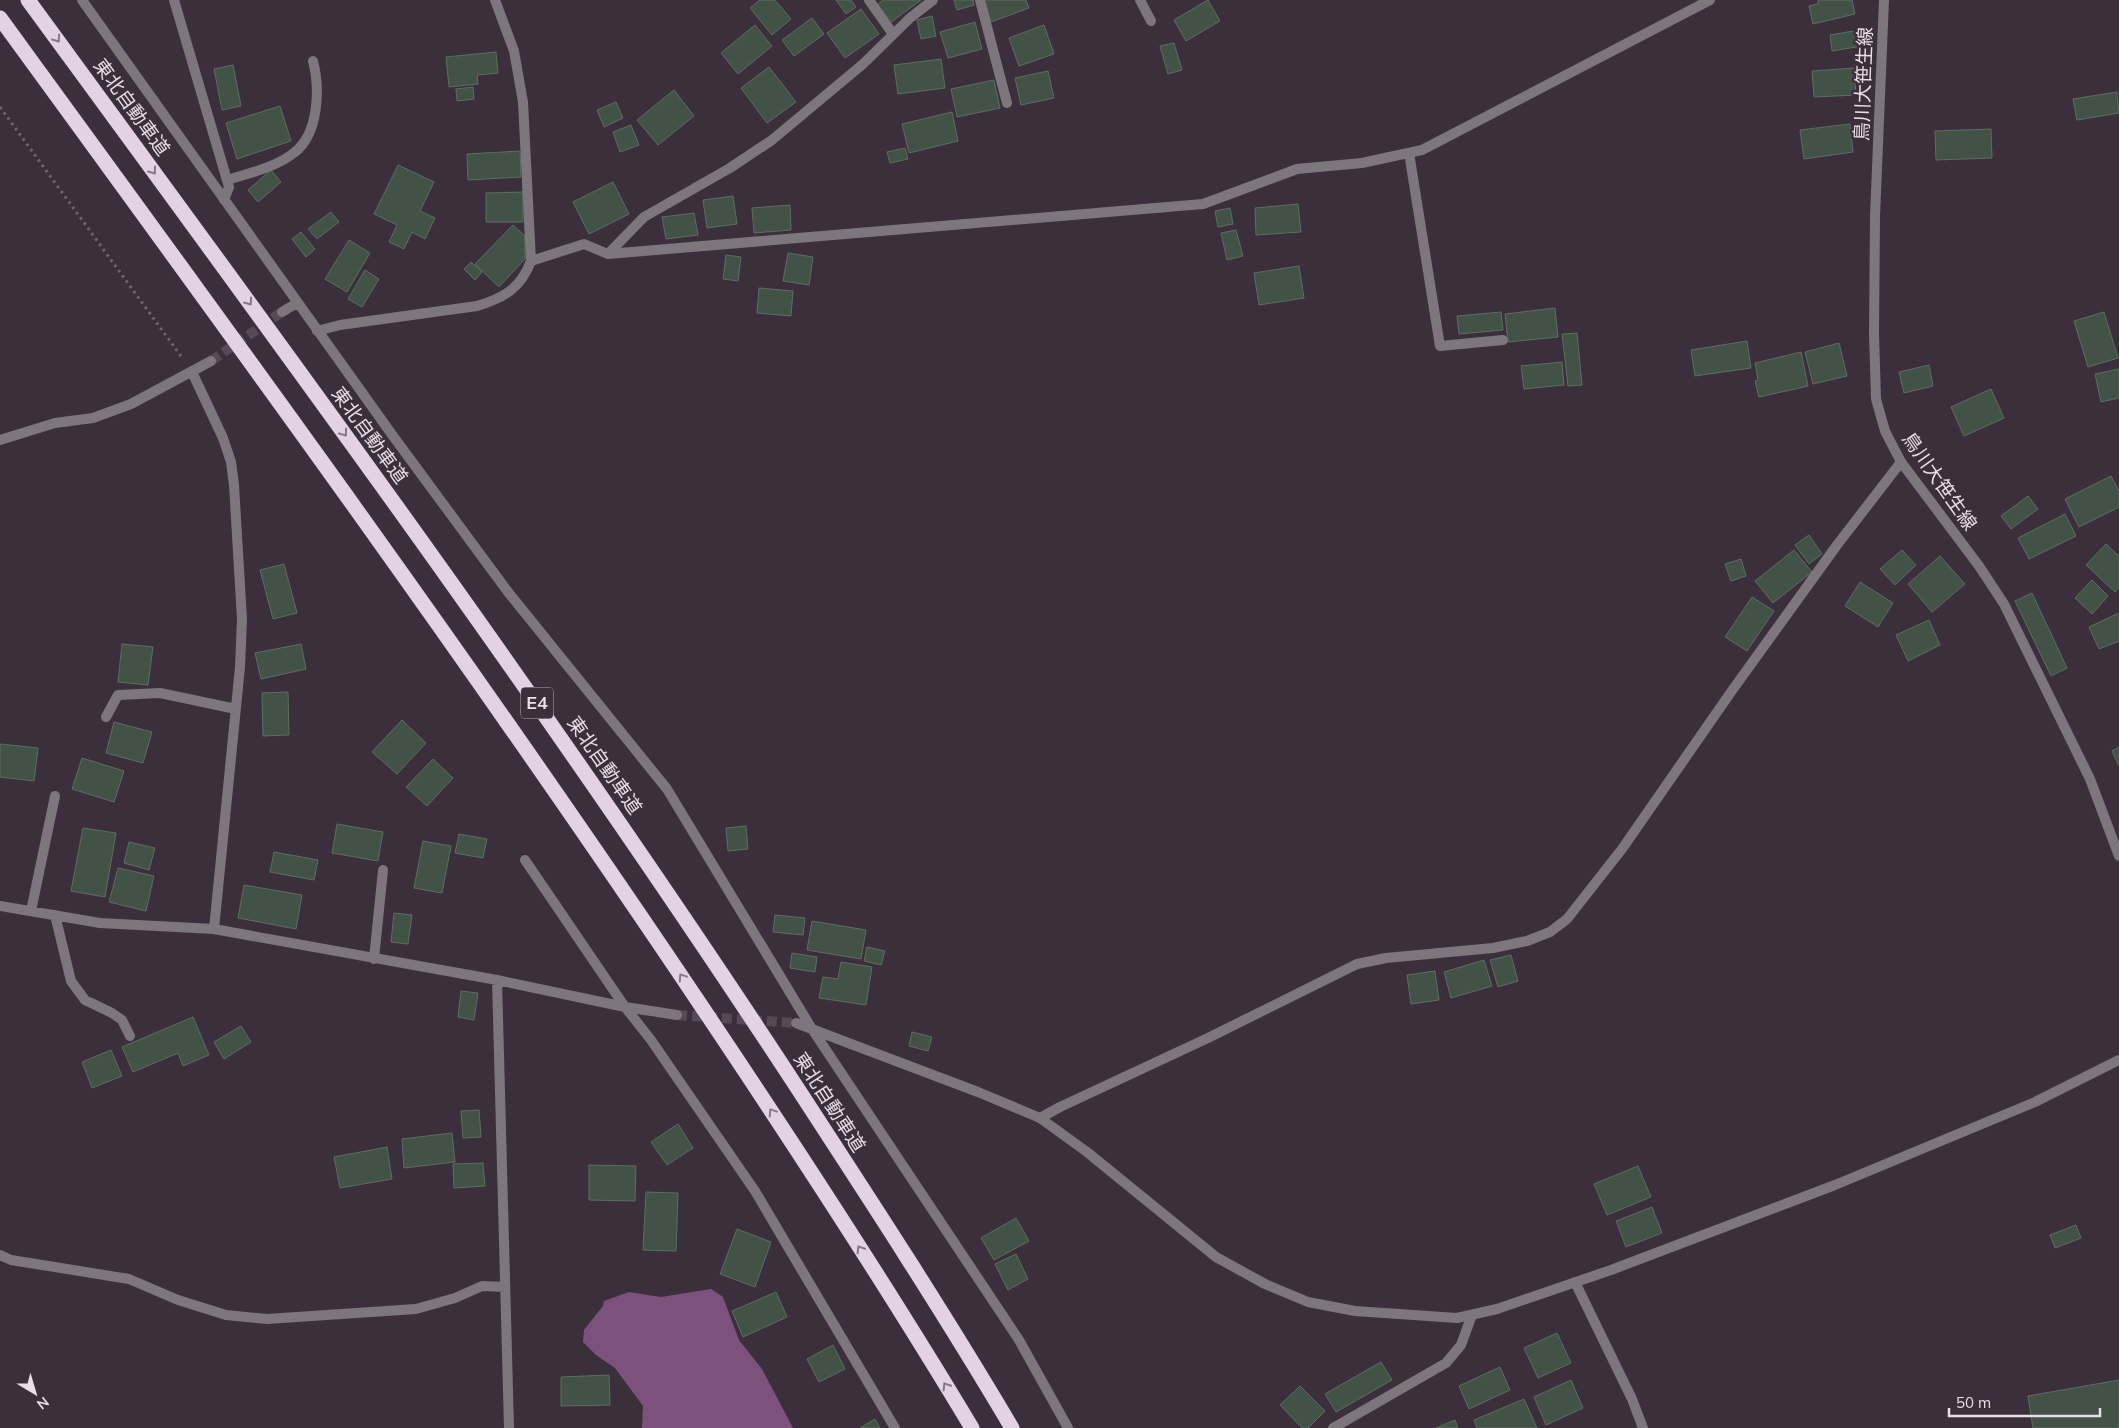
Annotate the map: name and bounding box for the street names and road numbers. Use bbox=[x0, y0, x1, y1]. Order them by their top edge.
street label: 鳥川大笹生線 bbox=[1849, 27, 1877, 141]
street label: 東北自動車道 bbox=[89, 54, 175, 160]
street label: 東北自動車道 bbox=[327, 382, 413, 488]
street label: 鳥川大笹生線 bbox=[1897, 427, 1983, 535]
road number: E4 bbox=[521, 688, 553, 718]
street label: 東北自動車道 bbox=[562, 711, 648, 819]
street label: 東北自動車道 bbox=[789, 1048, 871, 1156]

